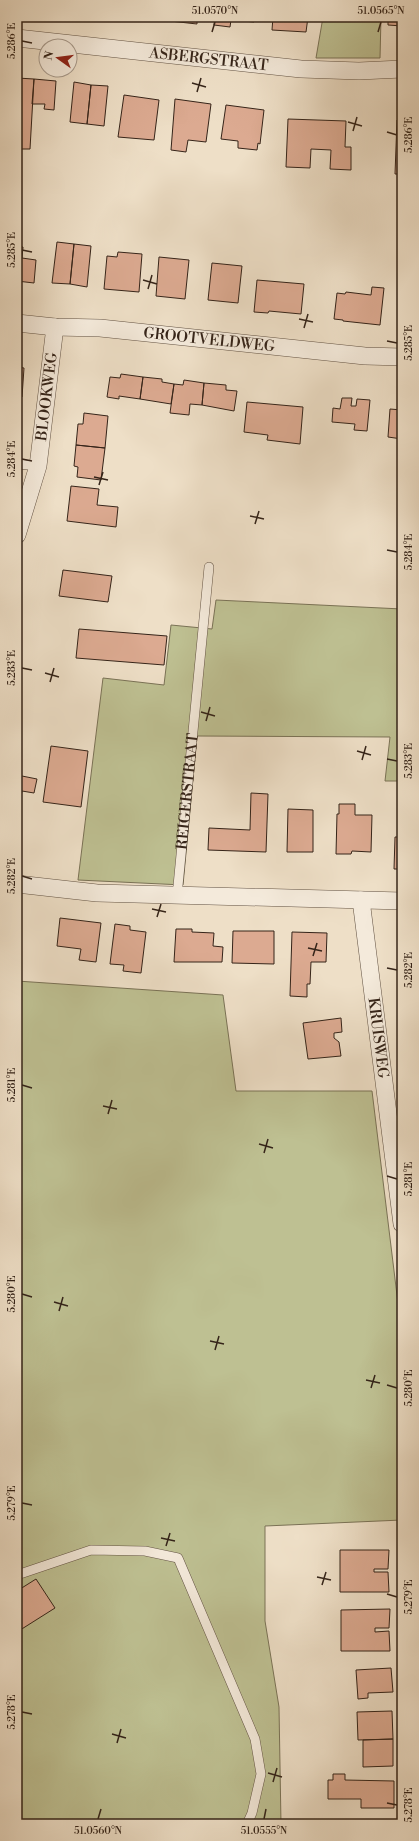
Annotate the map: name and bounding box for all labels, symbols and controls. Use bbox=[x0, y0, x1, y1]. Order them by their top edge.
text: 51.0570°N bbox=[192, 5, 239, 17]
text: 51.0565°N bbox=[357, 5, 405, 17]
text: 5.286°E bbox=[6, 23, 18, 59]
north arrow bbox=[38, 38, 78, 78]
street label: ASBERGSTRAAT bbox=[147, 43, 270, 75]
text: N bbox=[41, 50, 57, 62]
text: 5.286°E bbox=[403, 117, 415, 153]
text: 5.285°E bbox=[6, 232, 18, 268]
street label: GROOTVELDWEG bbox=[142, 323, 276, 356]
text: 5.285°E bbox=[403, 325, 415, 361]
street label: BLOOKWEG bbox=[32, 351, 61, 443]
text: 5.284°E bbox=[6, 441, 18, 477]
text: 5.284°E bbox=[403, 534, 415, 570]
text: 5.283°E bbox=[6, 650, 18, 686]
street label: REIGERSTRAAT bbox=[172, 732, 202, 851]
text: 5.283°E bbox=[403, 743, 415, 779]
text: 5.282°E bbox=[6, 858, 18, 894]
text: 5.282°E bbox=[403, 952, 415, 988]
street label: KRUISWEG bbox=[364, 996, 393, 1079]
text: 5.281°E bbox=[6, 1068, 18, 1102]
text: 5.281°E bbox=[403, 1162, 415, 1196]
text: 5.280°E bbox=[6, 1276, 18, 1312]
text: 5.280°E bbox=[403, 1370, 415, 1406]
text: 5.279°E bbox=[6, 1485, 18, 1520]
text: 5.279°E bbox=[403, 1579, 415, 1614]
text: 5.278°E bbox=[6, 1694, 18, 1729]
text: 5.278°E bbox=[403, 1787, 415, 1822]
text: 51.0560°N bbox=[74, 1825, 123, 1837]
text: 51.0555°N bbox=[241, 1825, 288, 1837]

